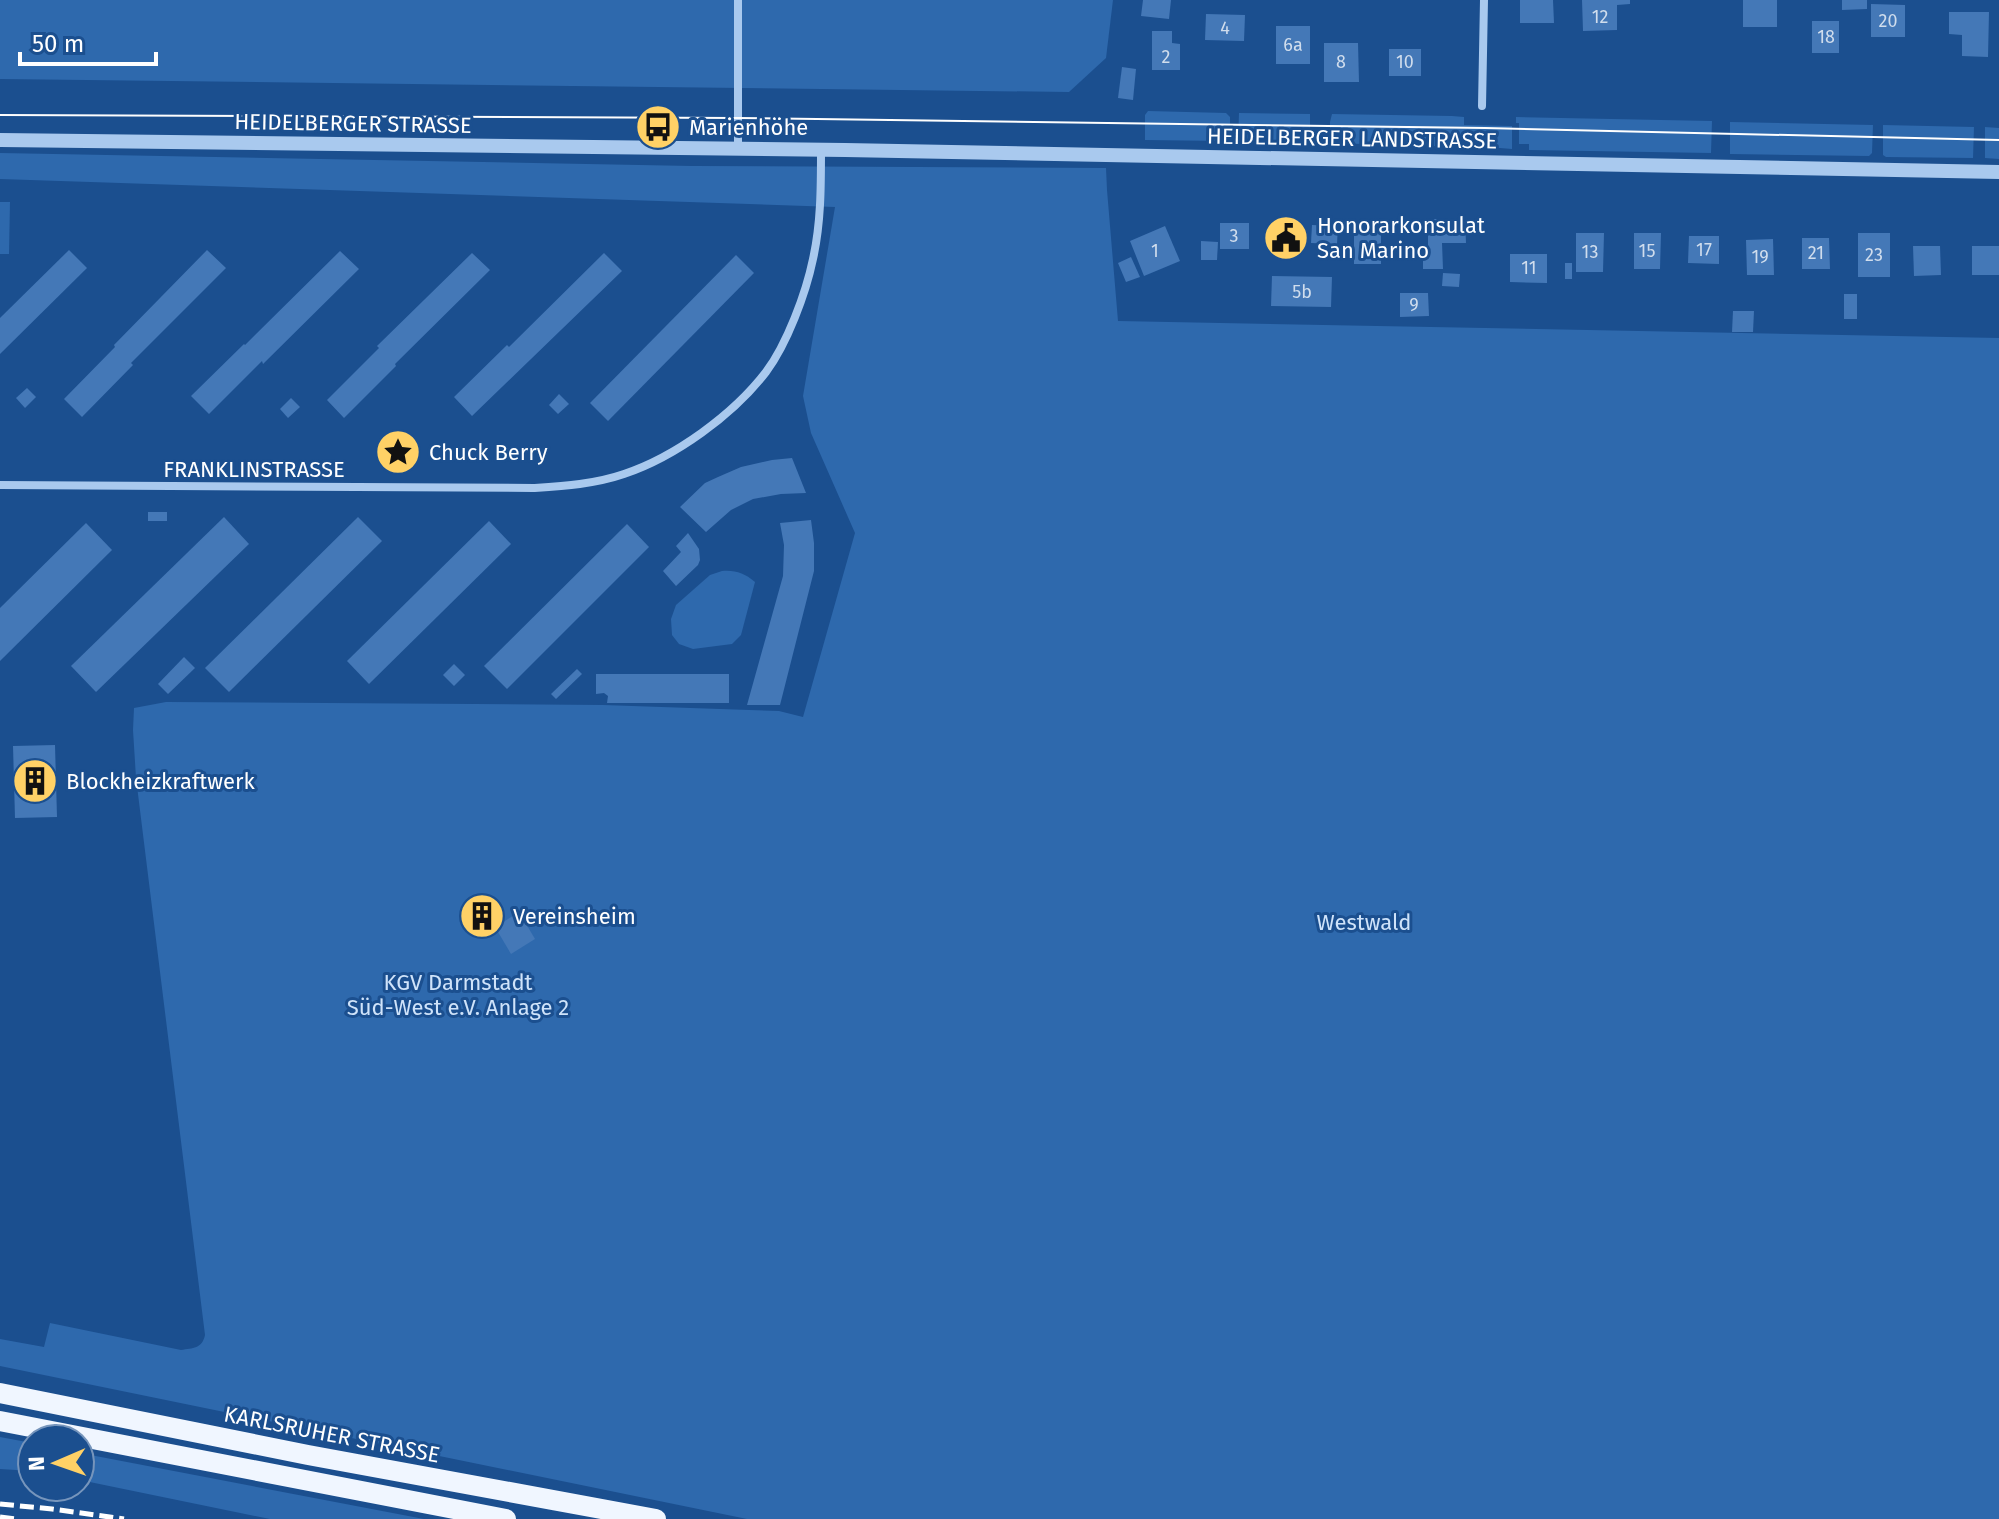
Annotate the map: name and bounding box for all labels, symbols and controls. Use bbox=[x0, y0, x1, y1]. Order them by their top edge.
house number: 12 bbox=[1592, 6, 1608, 28]
house number: 20 bbox=[1879, 10, 1897, 32]
scale bar bbox=[20, 16, 156, 66]
house number: 4 bbox=[1220, 17, 1230, 39]
house number: 18 bbox=[1817, 26, 1835, 48]
text: 50 m bbox=[32, 30, 84, 58]
house number: 6a bbox=[1283, 34, 1303, 56]
house number: 2 bbox=[1162, 46, 1171, 68]
house number: 8 bbox=[1336, 51, 1346, 73]
house number: 10 bbox=[1396, 51, 1414, 73]
bus stop icon: Marienhöhe bbox=[634, 103, 682, 151]
street label: HEIDELBERGER STRASSE bbox=[234, 108, 472, 139]
place label: Marienhöhe bbox=[689, 114, 808, 141]
street label: HEIDELBERGER LANDSTRASSE bbox=[1207, 122, 1497, 155]
place label: Honorarkonsulat San Marino bbox=[1317, 212, 1485, 264]
public building icon: Honorarkonsulat San Marino bbox=[1262, 214, 1310, 262]
house number: 3 bbox=[1230, 225, 1238, 247]
house number: 17 bbox=[1696, 239, 1712, 261]
house number: 1 bbox=[1151, 240, 1159, 262]
house number: 15 bbox=[1639, 240, 1655, 262]
house number: 13 bbox=[1582, 241, 1598, 263]
house number: 21 bbox=[1808, 242, 1824, 264]
house number: 23 bbox=[1865, 244, 1883, 266]
house number: 19 bbox=[1751, 246, 1769, 268]
house number: 11 bbox=[1521, 257, 1537, 279]
house number: 5b bbox=[1292, 281, 1312, 303]
house number: 9 bbox=[1409, 294, 1419, 316]
place icon: Chuck Berry bbox=[374, 428, 422, 476]
place label: Chuck Berry bbox=[429, 439, 548, 466]
street label: FRANKLINSTRASSE bbox=[163, 456, 345, 483]
building icon: Blockheizkraftwerk bbox=[11, 757, 59, 805]
place label: Blockheizkraftwerk bbox=[66, 768, 256, 795]
building icon: Vereinsheim bbox=[458, 892, 506, 940]
place label: Vereinsheim bbox=[513, 903, 636, 930]
park label: Westwald bbox=[1317, 909, 1411, 936]
park label: KGV Darmstadt Süd-West e.V. Anlage 2 bbox=[347, 969, 569, 1021]
street label: KARLSRUHER STRASSE bbox=[222, 1400, 442, 1469]
north arrow bbox=[16, 1423, 96, 1503]
text: N bbox=[23, 1456, 50, 1471]

